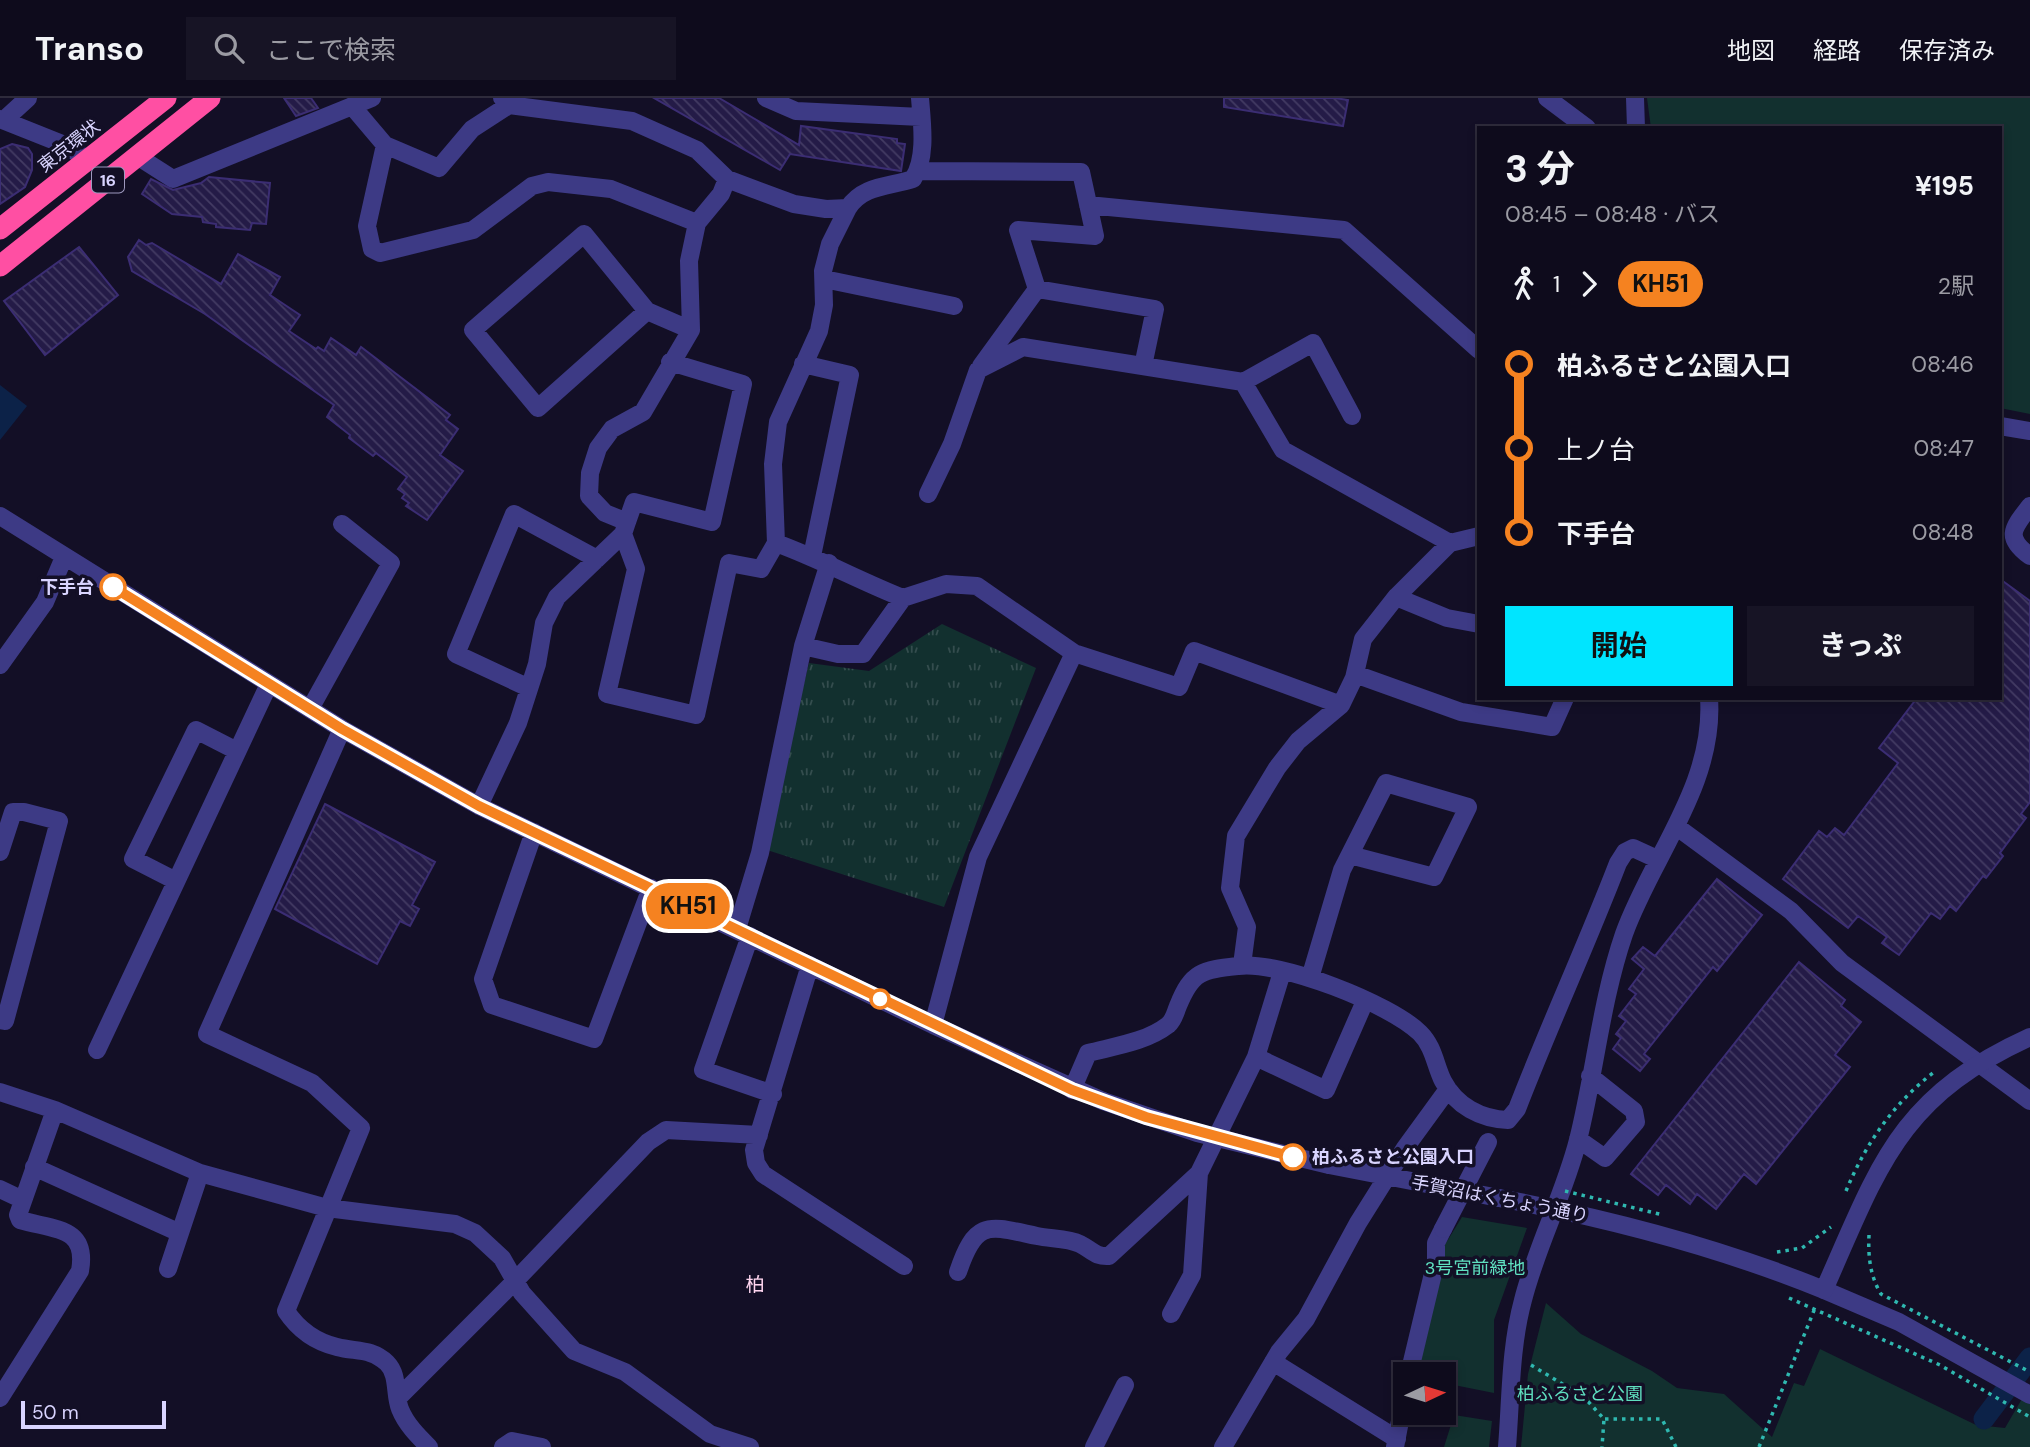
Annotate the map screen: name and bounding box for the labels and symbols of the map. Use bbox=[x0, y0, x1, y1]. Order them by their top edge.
street label: 東京環状 bbox=[33, 114, 105, 178]
road number: 16 bbox=[92, 167, 124, 192]
marker: 下手台 bbox=[100, 574, 126, 600]
place label: 下手台 bbox=[40, 575, 94, 599]
line badge: KH51 bbox=[639, 883, 737, 929]
unlabelled marker bbox=[870, 989, 890, 1009]
marker: 柏ふるさと公園入口 bbox=[1280, 1144, 1306, 1170]
place label: 柏ふるさと公園入口 bbox=[1312, 1145, 1474, 1169]
street label: 手賀沼はくちょう通り bbox=[1409, 1170, 1591, 1228]
park label: 3号宮前緑地 bbox=[1425, 1256, 1525, 1280]
district label: 柏 bbox=[745, 1272, 765, 1297]
north arrow bbox=[1393, 1362, 1456, 1424]
park label: 柏ふるさと公園 bbox=[1517, 1382, 1643, 1406]
scale bar bbox=[21, 1398, 166, 1430]

